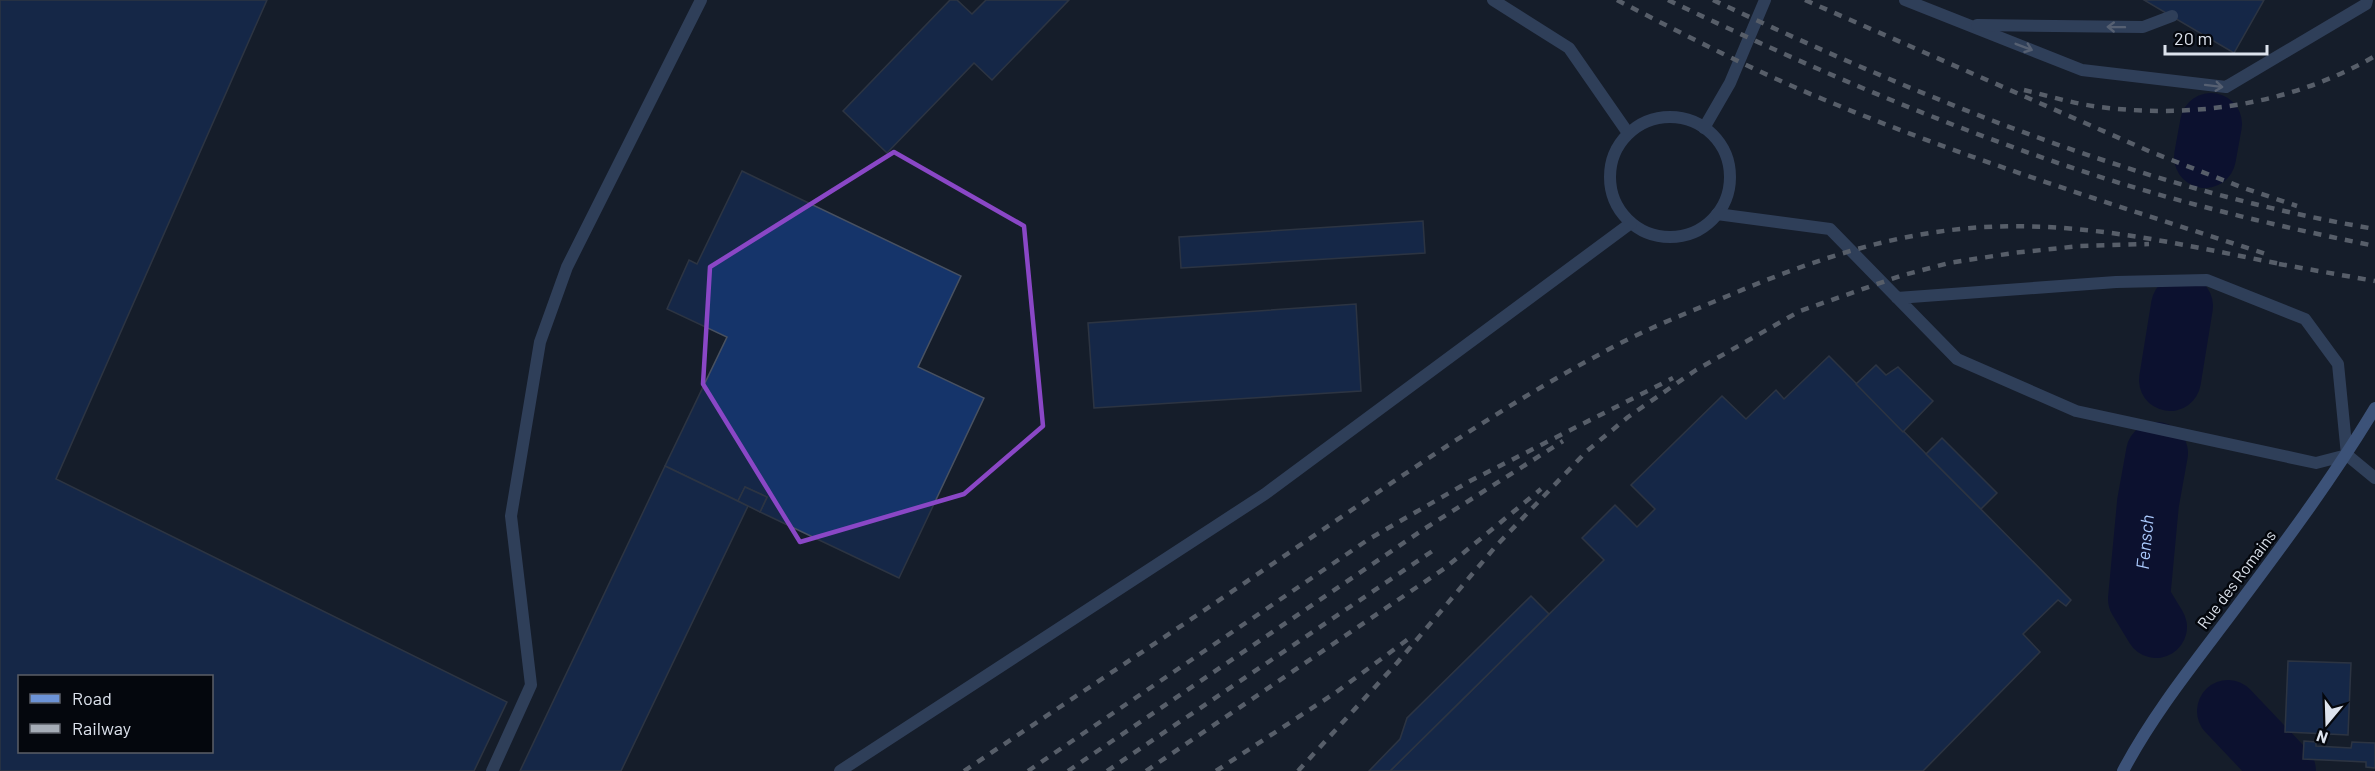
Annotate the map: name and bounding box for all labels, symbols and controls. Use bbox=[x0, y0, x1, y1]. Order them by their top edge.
scale bar bbox=[2165, 18, 2267, 56]
one-way arrow bbox=[2106, 21, 2126, 33]
text: 20 m bbox=[2174, 27, 2212, 49]
one-way arrow bbox=[2014, 42, 2033, 53]
one-way arrow bbox=[2203, 80, 2223, 91]
water label: Fensch bbox=[2131, 514, 2158, 570]
street label: Rue des Romains bbox=[2193, 526, 2279, 632]
legend bbox=[18, 675, 213, 753]
text: Road bbox=[72, 687, 112, 709]
north arrow bbox=[2297, 693, 2357, 753]
text: Railway bbox=[72, 717, 131, 739]
text: N bbox=[2314, 727, 2330, 748]

